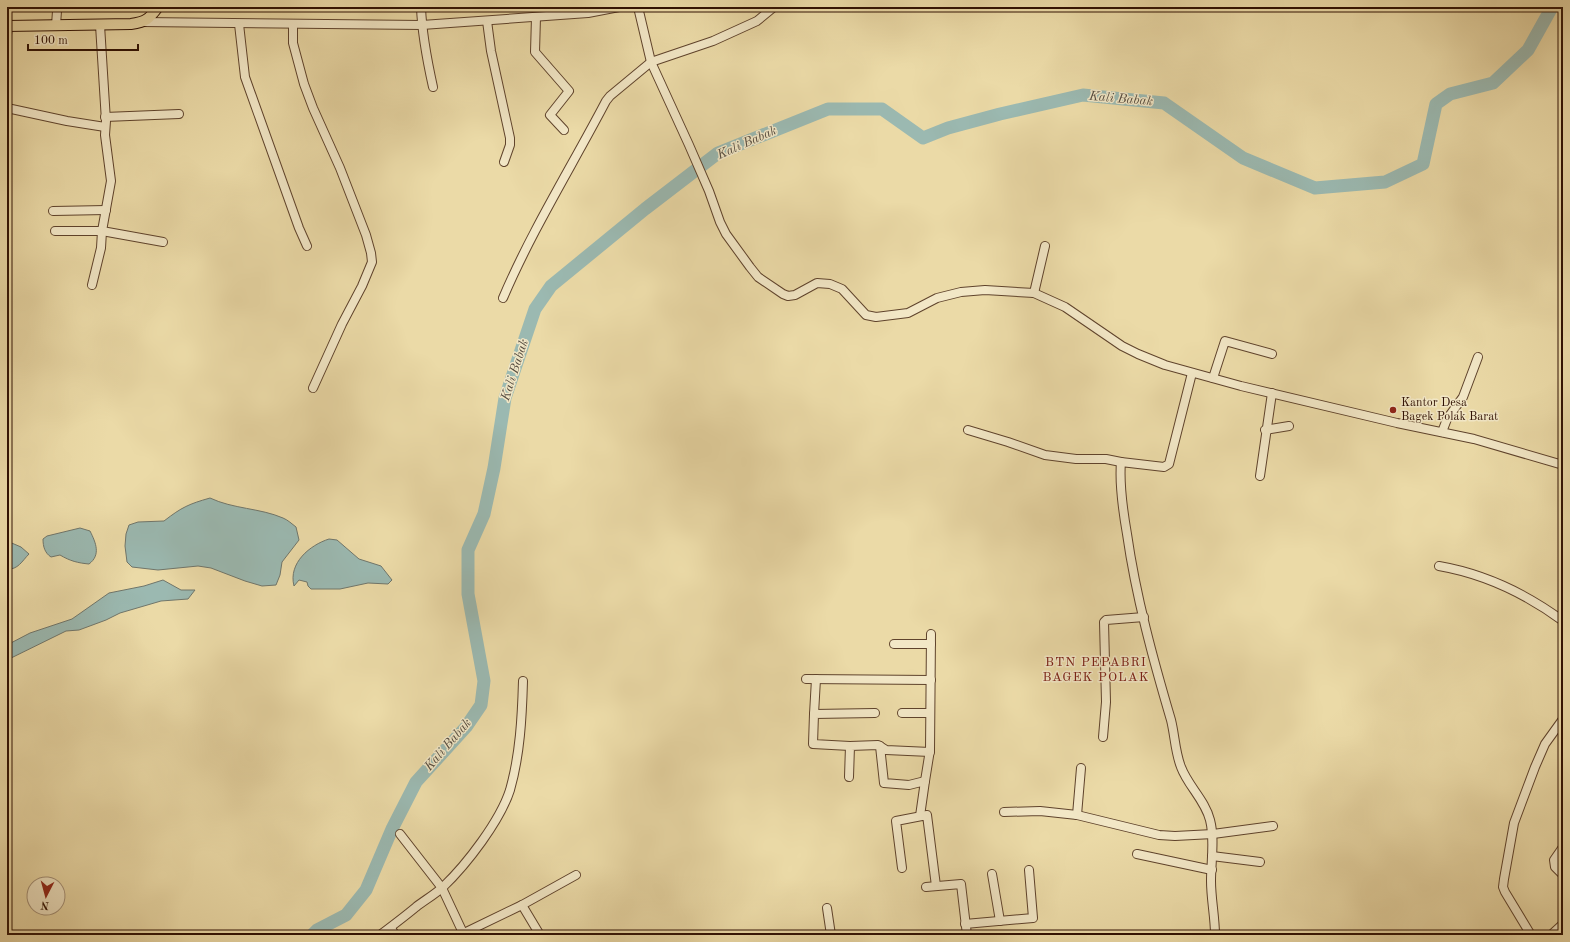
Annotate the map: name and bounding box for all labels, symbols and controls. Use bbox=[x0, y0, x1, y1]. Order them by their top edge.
scale bar bbox=[28, 26, 138, 52]
text: 100 m bbox=[34, 35, 68, 47]
water label: Kali Babak bbox=[1088, 90, 1153, 108]
water label: Kali Babak bbox=[714, 124, 779, 162]
water label: Kali Babak bbox=[499, 338, 531, 403]
place label: Kantor Desa Bagek Polak Barat bbox=[1401, 397, 1498, 423]
marker: Kantor Desa Bagek Polak Barat bbox=[1388, 405, 1398, 415]
district label: BTN PEPABRI BAGEK POLAK bbox=[1043, 656, 1149, 684]
water label: Kali Babak bbox=[421, 717, 474, 774]
north arrow bbox=[26, 876, 66, 916]
text: N bbox=[40, 898, 50, 910]

